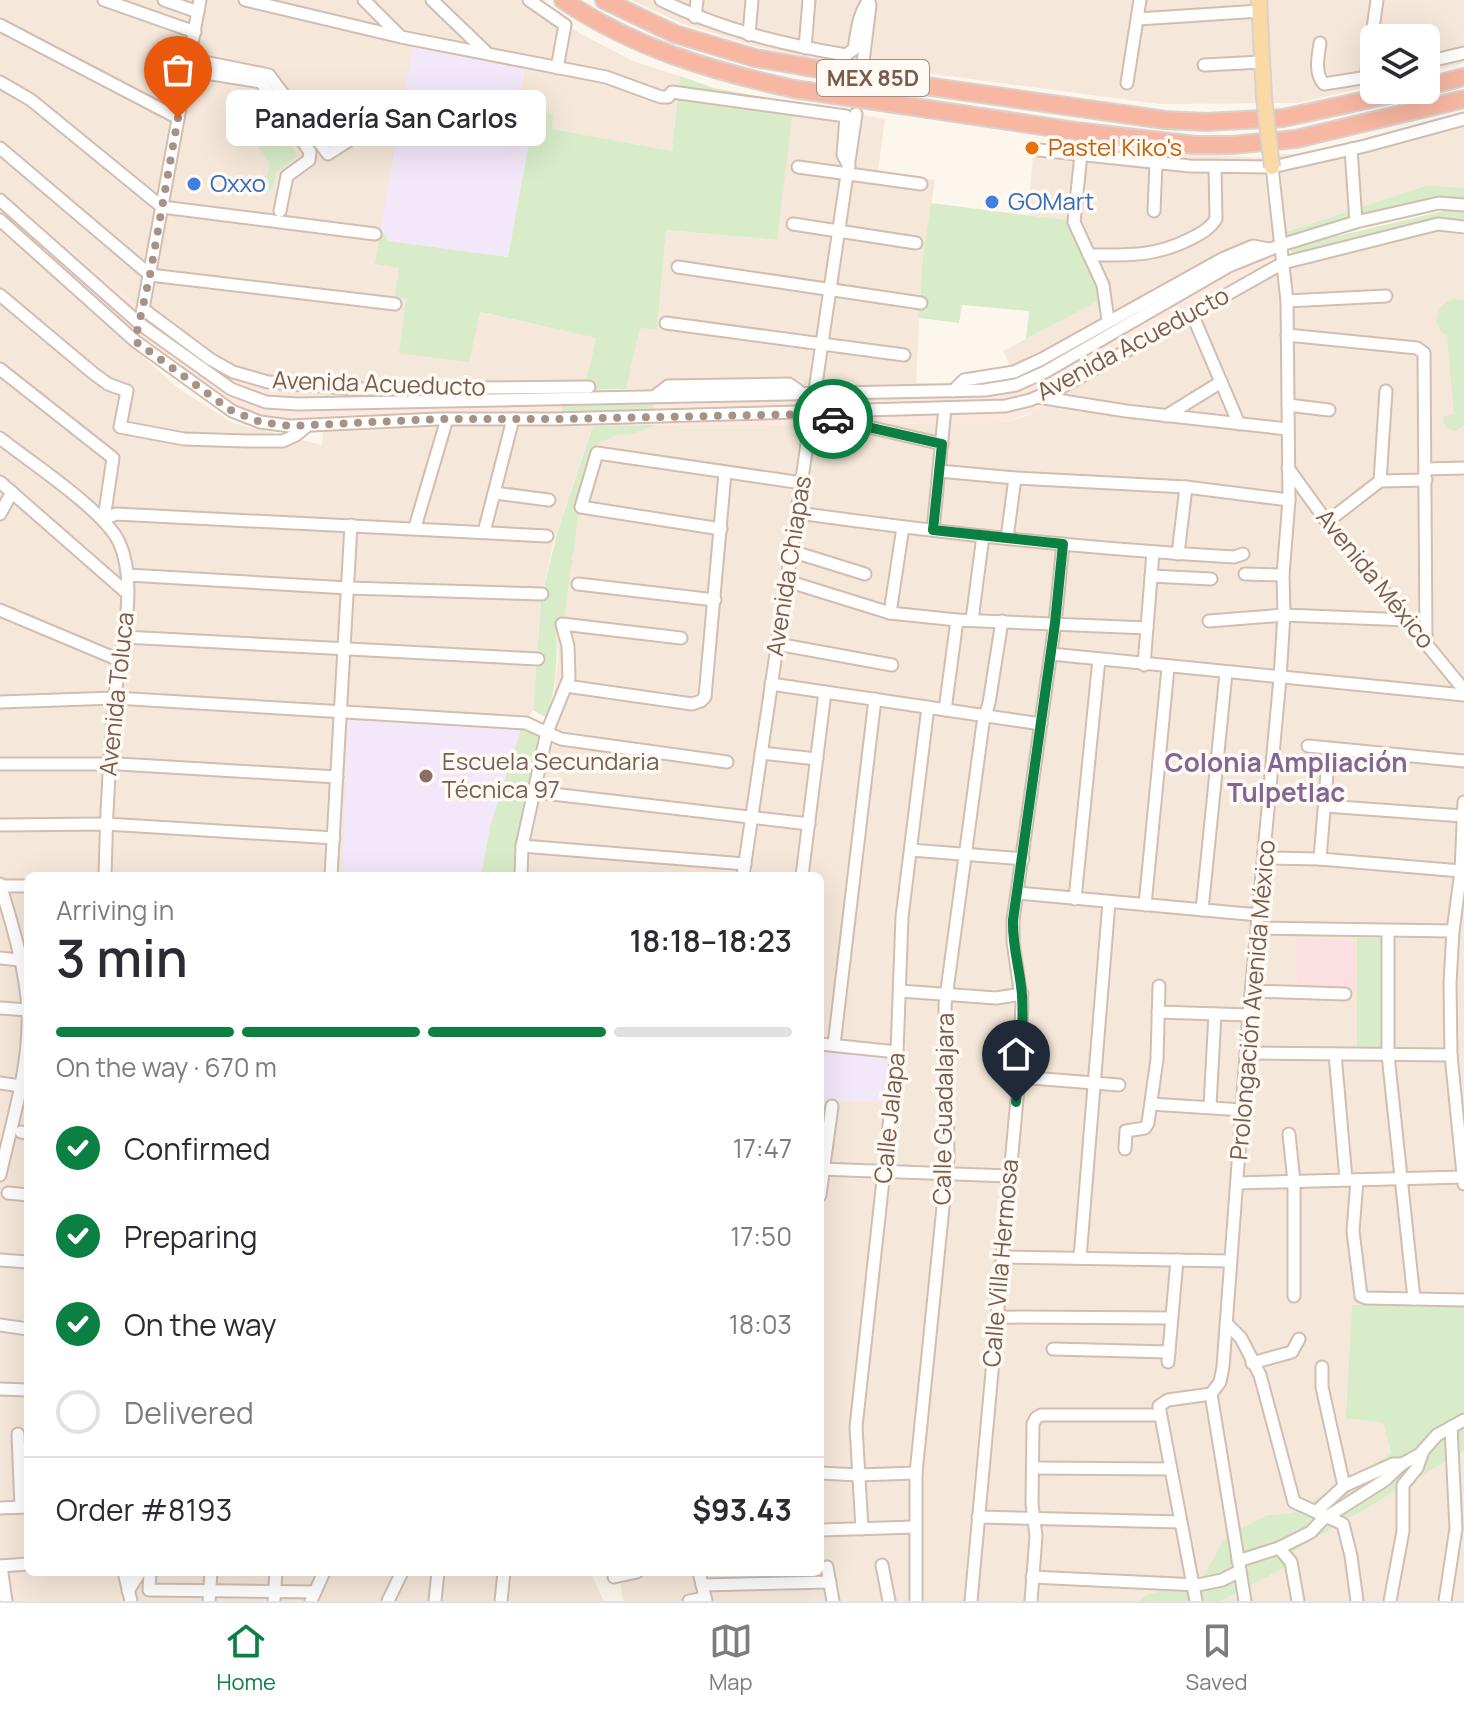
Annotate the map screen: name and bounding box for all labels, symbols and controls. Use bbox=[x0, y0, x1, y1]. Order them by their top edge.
map controls bbox=[1360, 24, 1440, 104]
button: layers bbox=[1360, 24, 1440, 104]
pin bbox=[144, 36, 212, 118]
icon: bag bbox=[156, 48, 200, 92]
road number: MEX 85D bbox=[817, 60, 929, 96]
callout: Panadería San Carlos bbox=[226, 90, 546, 146]
text: Panadería San Carlos bbox=[255, 100, 517, 136]
place label: Pastel Kiko's bbox=[1048, 130, 1182, 163]
marker: Pastel Kiko's bbox=[1023, 139, 1041, 157]
place label: Oxxo bbox=[210, 166, 266, 199]
marker: Oxxo bbox=[185, 175, 203, 193]
place label: GOMart bbox=[1008, 184, 1094, 217]
marker: GOMart bbox=[983, 193, 1001, 211]
street label: Avenida Acueducto bbox=[1030, 278, 1234, 407]
street label: Avenida Acueducto bbox=[272, 362, 486, 403]
courier bbox=[793, 379, 873, 459]
icon: car bbox=[811, 397, 855, 441]
street label: Avenida Chiapas bbox=[757, 473, 818, 658]
street label: Avenida México bbox=[1310, 501, 1443, 655]
street label: Avenida Toluca bbox=[90, 610, 141, 778]
place label: Escuela Secundaria Técnica 97 bbox=[442, 744, 659, 805]
district label: Colonia Ampliación Tulpetlac bbox=[1165, 744, 1407, 810]
marker: Escuela Secundaria Técnica 97 bbox=[417, 767, 435, 785]
street label: Prolongación Avenida México bbox=[1221, 838, 1282, 1161]
text: Arriving in bbox=[56, 892, 174, 928]
text: 18:18–18:23 bbox=[630, 920, 792, 961]
text: 3 min bbox=[56, 922, 188, 993]
street label: Calle Guadalajara bbox=[924, 1013, 961, 1205]
pin bbox=[982, 1020, 1050, 1102]
icon: home bbox=[994, 1032, 1038, 1076]
text: On the way · 670 m bbox=[56, 1049, 277, 1085]
street label: Calle Jalapa bbox=[865, 1051, 912, 1185]
icon: check bbox=[56, 1126, 100, 1170]
text: Confirmed bbox=[124, 1128, 271, 1169]
text: 17:47 bbox=[733, 1130, 792, 1166]
street label: Calle Villa Hermosa bbox=[974, 1157, 1025, 1368]
icon: check bbox=[56, 1214, 100, 1258]
text: Preparing bbox=[124, 1216, 258, 1257]
text: 17:50 bbox=[730, 1218, 792, 1254]
icon: check bbox=[56, 1302, 100, 1346]
text: On the way bbox=[124, 1304, 277, 1345]
text: 18:03 bbox=[729, 1306, 792, 1342]
text: Delivered bbox=[124, 1392, 254, 1433]
text: Order #8193 bbox=[56, 1489, 232, 1530]
text: $93.43 bbox=[692, 1489, 792, 1530]
tab: Home bbox=[216, 1619, 276, 1697]
tab: Map bbox=[709, 1619, 753, 1697]
tab: Saved bbox=[1186, 1619, 1248, 1697]

